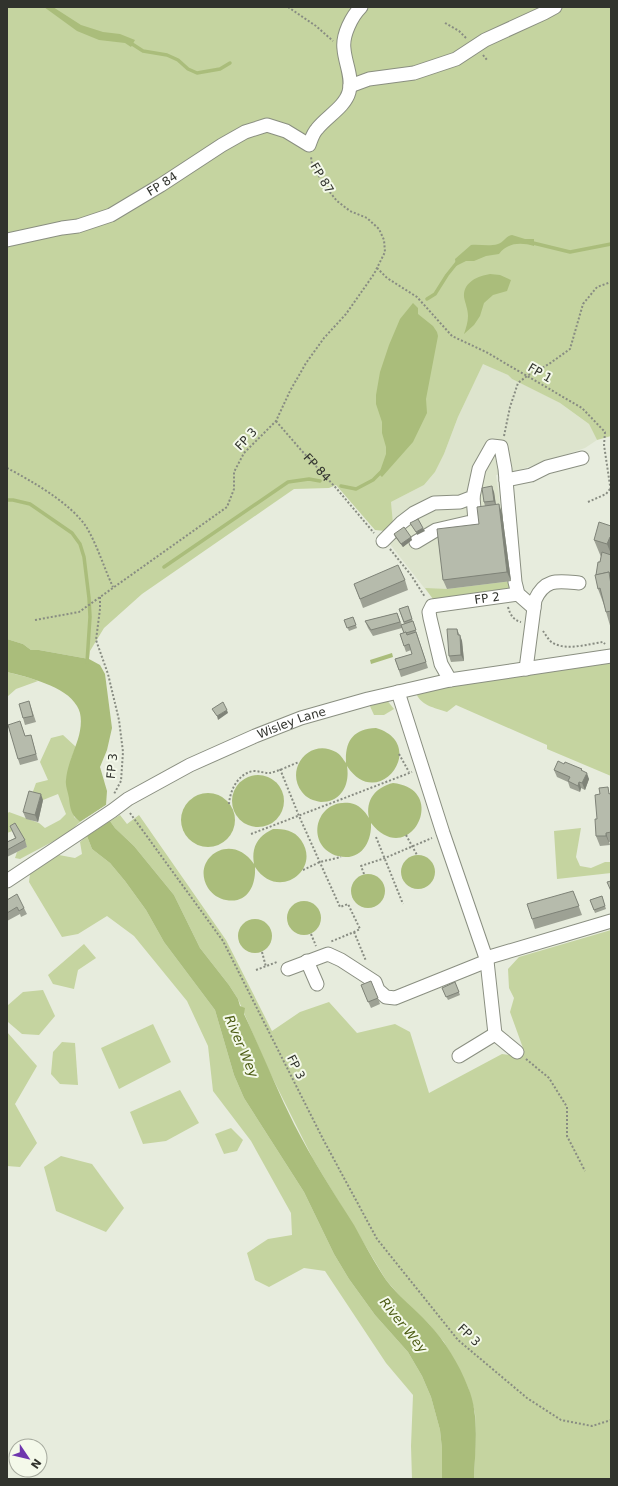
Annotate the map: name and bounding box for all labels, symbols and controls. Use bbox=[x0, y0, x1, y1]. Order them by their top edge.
street label: FP 87 bbox=[307, 160, 337, 196]
street label: FP 84 bbox=[144, 169, 180, 199]
street label: FP 1 bbox=[525, 361, 555, 385]
street label: FP 3 bbox=[232, 425, 260, 453]
street label: FP 84 bbox=[301, 450, 334, 484]
street label: FP 2 bbox=[473, 590, 501, 607]
street label: Wisley Lane bbox=[255, 704, 327, 741]
street label: FP 3 bbox=[104, 753, 120, 779]
water label: River Wey bbox=[222, 1013, 262, 1080]
street label: FP 3 bbox=[284, 1052, 308, 1082]
water label: River Wey bbox=[377, 1295, 431, 1356]
street label: FP 3 bbox=[455, 1321, 483, 1349]
north arrow bbox=[8, 1438, 48, 1478]
text: N bbox=[28, 1456, 44, 1471]

